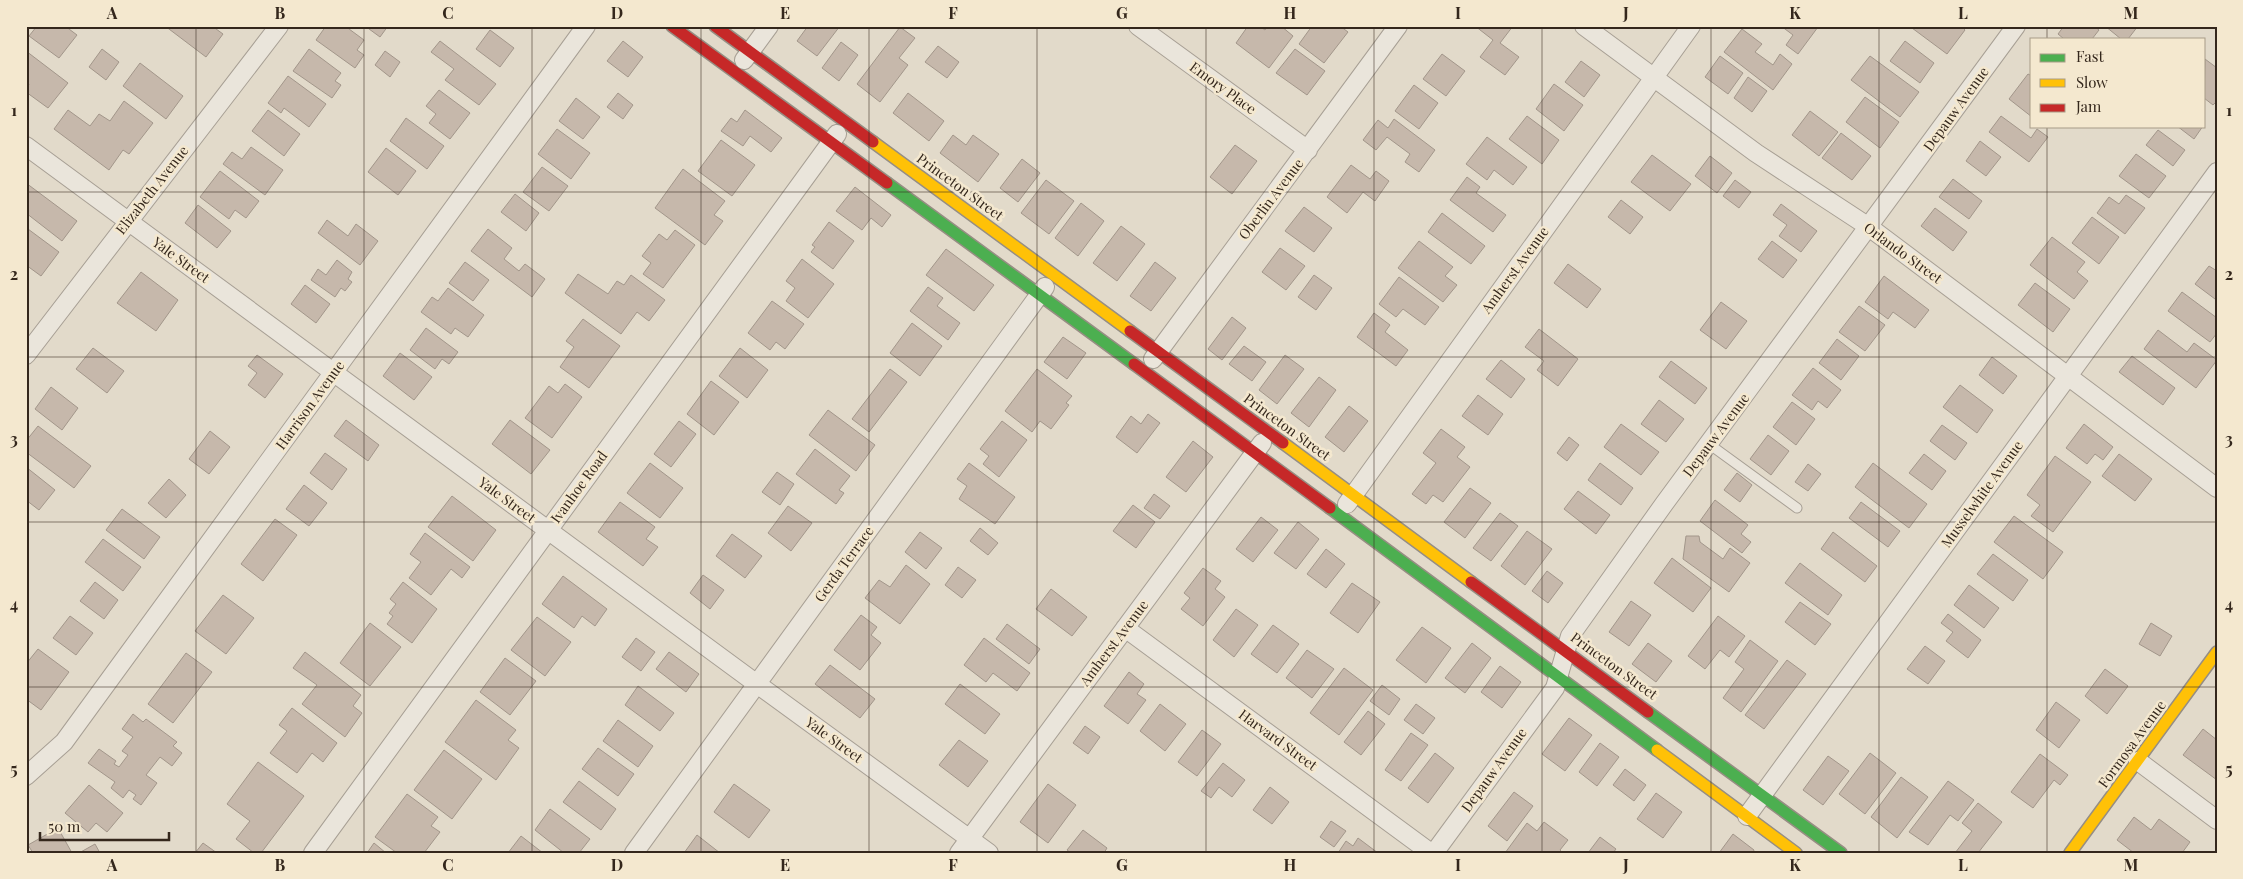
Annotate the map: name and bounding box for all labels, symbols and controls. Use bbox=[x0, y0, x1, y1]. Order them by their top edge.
text: A bbox=[106, 2, 118, 23]
text: B bbox=[275, 2, 286, 23]
text: C bbox=[442, 2, 454, 23]
text: D bbox=[611, 2, 623, 23]
text: E bbox=[780, 2, 790, 23]
text: F bbox=[948, 2, 958, 23]
text: G bbox=[1116, 2, 1128, 23]
text: H bbox=[1284, 2, 1297, 23]
text: I bbox=[1455, 2, 1461, 23]
text: J bbox=[1622, 2, 1629, 23]
text: K bbox=[1789, 2, 1801, 23]
text: L bbox=[1958, 2, 1968, 23]
text: M bbox=[2124, 2, 2139, 23]
legend bbox=[2030, 38, 2206, 128]
text: Fast bbox=[2076, 46, 2105, 66]
street label: Emory Place bbox=[1186, 57, 1260, 118]
street label: Depauw Avenue bbox=[1918, 63, 1993, 155]
text: Slow bbox=[2076, 72, 2108, 92]
text: Jam bbox=[2075, 96, 2102, 116]
text: 1 bbox=[11, 99, 17, 120]
text: 1 bbox=[2226, 99, 2232, 120]
street label: Elizabeth Avenue bbox=[111, 141, 192, 238]
street label: Princeton Street bbox=[913, 149, 1008, 225]
street label: Oberlin Avenue bbox=[1234, 154, 1307, 243]
street label: Orlando Street bbox=[1860, 218, 1947, 288]
street label: Amherst Avenue bbox=[1476, 222, 1553, 318]
street label: Yale Street bbox=[148, 232, 215, 287]
text: 2 bbox=[10, 263, 18, 284]
text: 2 bbox=[2225, 263, 2233, 284]
street label: Harrison Avenue bbox=[271, 356, 348, 453]
street label: Princeton Street bbox=[1240, 389, 1335, 465]
street label: Depauw Avenue bbox=[1678, 389, 1753, 480]
text: 3 bbox=[10, 428, 18, 449]
text: 3 bbox=[2225, 428, 2233, 449]
street label: Musselwhite Avenue bbox=[1936, 436, 2027, 551]
street label: Ivanhoe Road bbox=[546, 447, 611, 527]
street label: Yale Street bbox=[474, 472, 541, 527]
street label: Gerda Terrace bbox=[810, 522, 878, 605]
text: 4 bbox=[10, 593, 18, 614]
text: 4 bbox=[2225, 593, 2233, 614]
street label: Amherst Avenue bbox=[1074, 596, 1152, 690]
street label: Princeton Street bbox=[1567, 628, 1662, 704]
street label: Formosa Avenue bbox=[2093, 696, 2170, 791]
street label: Harvard Street bbox=[1235, 705, 1322, 775]
street label: Yale Street bbox=[801, 712, 868, 767]
street label: Depauw Avenue bbox=[1456, 724, 1531, 816]
text: 5 bbox=[10, 758, 18, 779]
text: 5 bbox=[2225, 758, 2233, 779]
scale bar bbox=[40, 809, 169, 841]
text: 50 m bbox=[48, 816, 81, 836]
text: A bbox=[106, 854, 118, 875]
text: B bbox=[275, 854, 286, 875]
text: C bbox=[442, 854, 454, 875]
text: D bbox=[611, 854, 623, 875]
text: E bbox=[780, 854, 790, 875]
text: F bbox=[948, 854, 958, 875]
text: G bbox=[1116, 854, 1128, 875]
text: H bbox=[1284, 854, 1297, 875]
text: I bbox=[1455, 854, 1461, 875]
text: J bbox=[1622, 854, 1629, 875]
text: K bbox=[1789, 854, 1801, 875]
text: L bbox=[1958, 854, 1968, 875]
text: M bbox=[2124, 854, 2139, 875]

